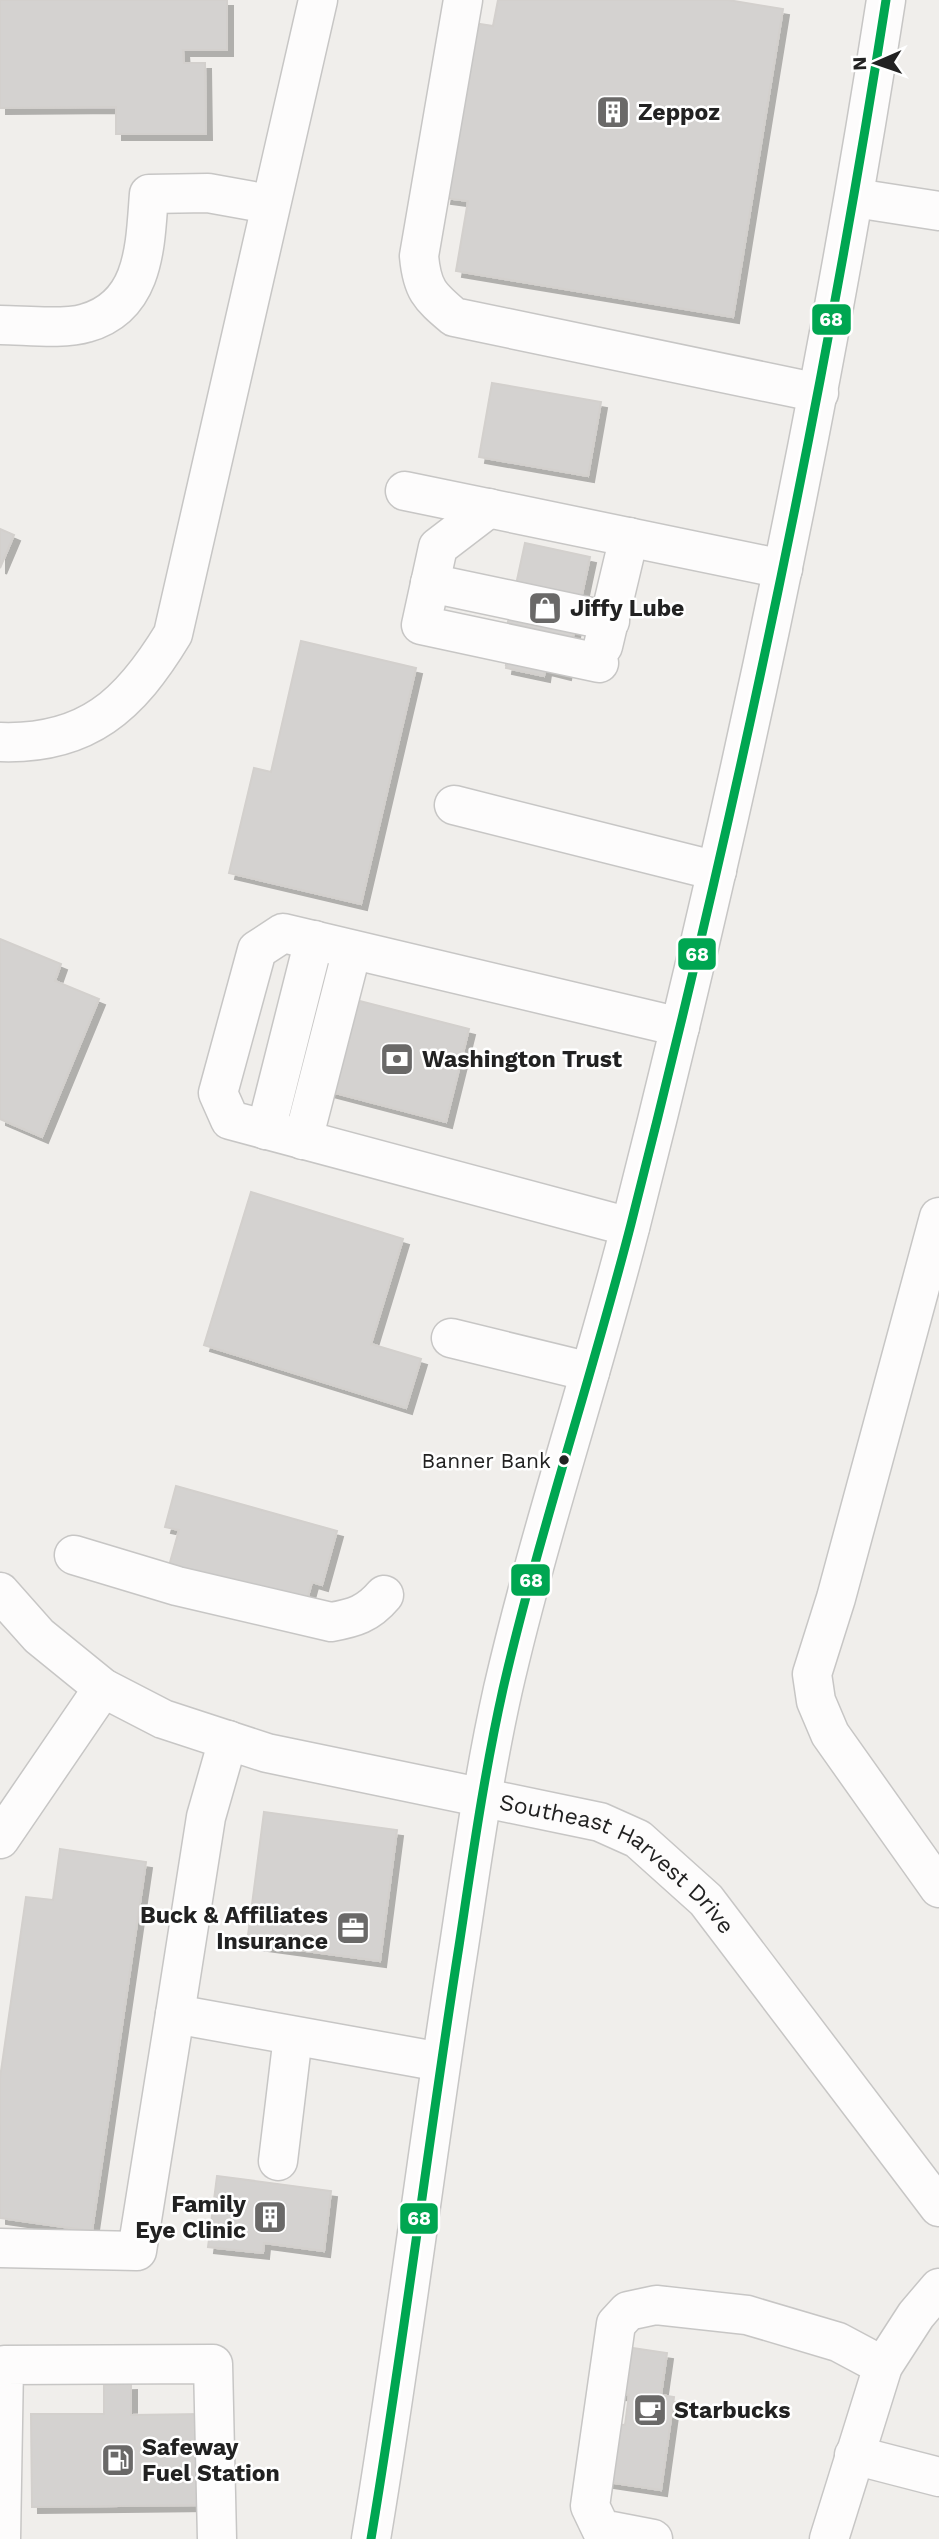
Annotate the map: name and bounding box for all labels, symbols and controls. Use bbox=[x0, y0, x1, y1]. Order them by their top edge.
north arrow bbox=[841, 28, 911, 98]
text: N bbox=[848, 56, 871, 71]
building icon: Zeppoz bbox=[594, 93, 632, 131]
place label: Zeppoz bbox=[638, 99, 720, 126]
line badge: 68 bbox=[811, 303, 852, 336]
text: 68 bbox=[819, 308, 843, 331]
shop icon: Jiffy Lube bbox=[526, 589, 564, 627]
place label: Jiffy Lube bbox=[570, 595, 684, 622]
line badge: 68 bbox=[677, 937, 717, 971]
text: 68 bbox=[685, 943, 709, 966]
bank icon: Washington Trust bbox=[378, 1040, 416, 1078]
place label: Washington Trust bbox=[422, 1046, 622, 1073]
place label: Banner Bank bbox=[422, 1448, 551, 1473]
marker: Banner Bank bbox=[557, 1453, 571, 1467]
line badge: 68 bbox=[510, 1563, 551, 1597]
text: 68 bbox=[519, 1569, 543, 1592]
street label: Southeast Harvest Drive bbox=[497, 1789, 740, 1939]
place label: Buck & Affiliates Insurance bbox=[140, 1902, 328, 1955]
office icon: Buck & Affiliates Insurance bbox=[334, 1909, 372, 1947]
place label: Family Eye Clinic bbox=[135, 2191, 246, 2244]
building icon: Family Eye Clinic bbox=[251, 2198, 289, 2236]
line badge: 68 bbox=[399, 2202, 439, 2235]
text: 68 bbox=[407, 2207, 431, 2230]
cafe icon: Starbucks bbox=[631, 2391, 669, 2429]
place label: Starbucks bbox=[674, 2397, 790, 2424]
place label: Safeway Fuel Station bbox=[142, 2434, 280, 2487]
fuel station icon: Safeway Fuel Station bbox=[99, 2441, 137, 2479]

